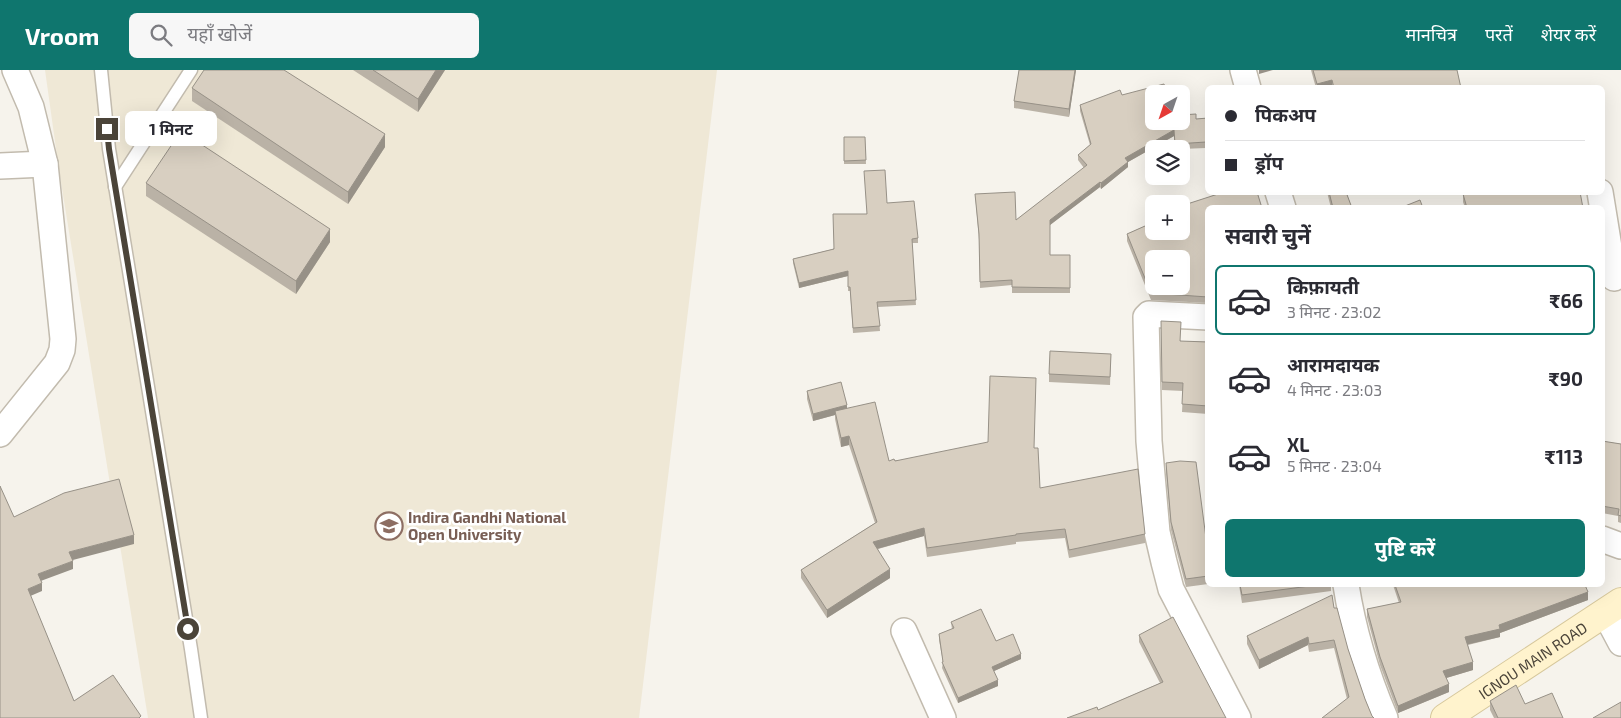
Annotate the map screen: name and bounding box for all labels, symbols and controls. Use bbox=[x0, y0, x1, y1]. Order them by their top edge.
search box bbox=[129, 13, 479, 58]
text: Vroom bbox=[25, 21, 99, 50]
icon: search bbox=[147, 21, 175, 49]
text: यहाँ खोजें bbox=[187, 22, 252, 45]
text: मानचित्र bbox=[1405, 23, 1457, 45]
text: परतें bbox=[1485, 23, 1513, 45]
text: शेयर करें bbox=[1541, 23, 1596, 45]
north arrow bbox=[1145, 85, 1190, 130]
map controls bbox=[1145, 85, 1190, 295]
text: पिकअप bbox=[1255, 103, 1316, 126]
callout: 1 मिनट bbox=[124, 112, 217, 146]
route end bbox=[96, 118, 118, 140]
text: 1 मिनट bbox=[149, 119, 193, 138]
button: layers bbox=[1145, 140, 1190, 185]
text: ड्रॉप bbox=[1255, 151, 1283, 174]
button: + bbox=[1145, 195, 1190, 240]
text: सवारी चुनें bbox=[1225, 222, 1311, 248]
button: − bbox=[1145, 250, 1190, 295]
text: किफ़ायती bbox=[1287, 275, 1359, 298]
icon: car bbox=[1227, 278, 1272, 323]
text: ₹66 bbox=[1549, 289, 1583, 312]
text: 3 मिनट · 23:02 bbox=[1287, 302, 1381, 321]
text: आरामदायक bbox=[1287, 353, 1379, 376]
icon: car bbox=[1227, 356, 1272, 401]
text: ₹90 bbox=[1549, 367, 1583, 390]
text: 4 मिनट · 23:03 bbox=[1287, 380, 1382, 399]
text: XL bbox=[1287, 433, 1309, 456]
icon: car bbox=[1227, 434, 1272, 479]
text: ₹113 bbox=[1545, 445, 1583, 468]
text: 5 मिनट · 23:04 bbox=[1287, 456, 1382, 475]
place label: Indira Gandhi National Open University bbox=[408, 508, 566, 544]
school or university icon: Indira Gandhi National Open University bbox=[374, 511, 404, 541]
button: पुष्टि करें bbox=[1225, 519, 1585, 577]
route start bbox=[177, 618, 199, 640]
street label: IGNOU MAIN ROAD bbox=[1475, 618, 1590, 702]

